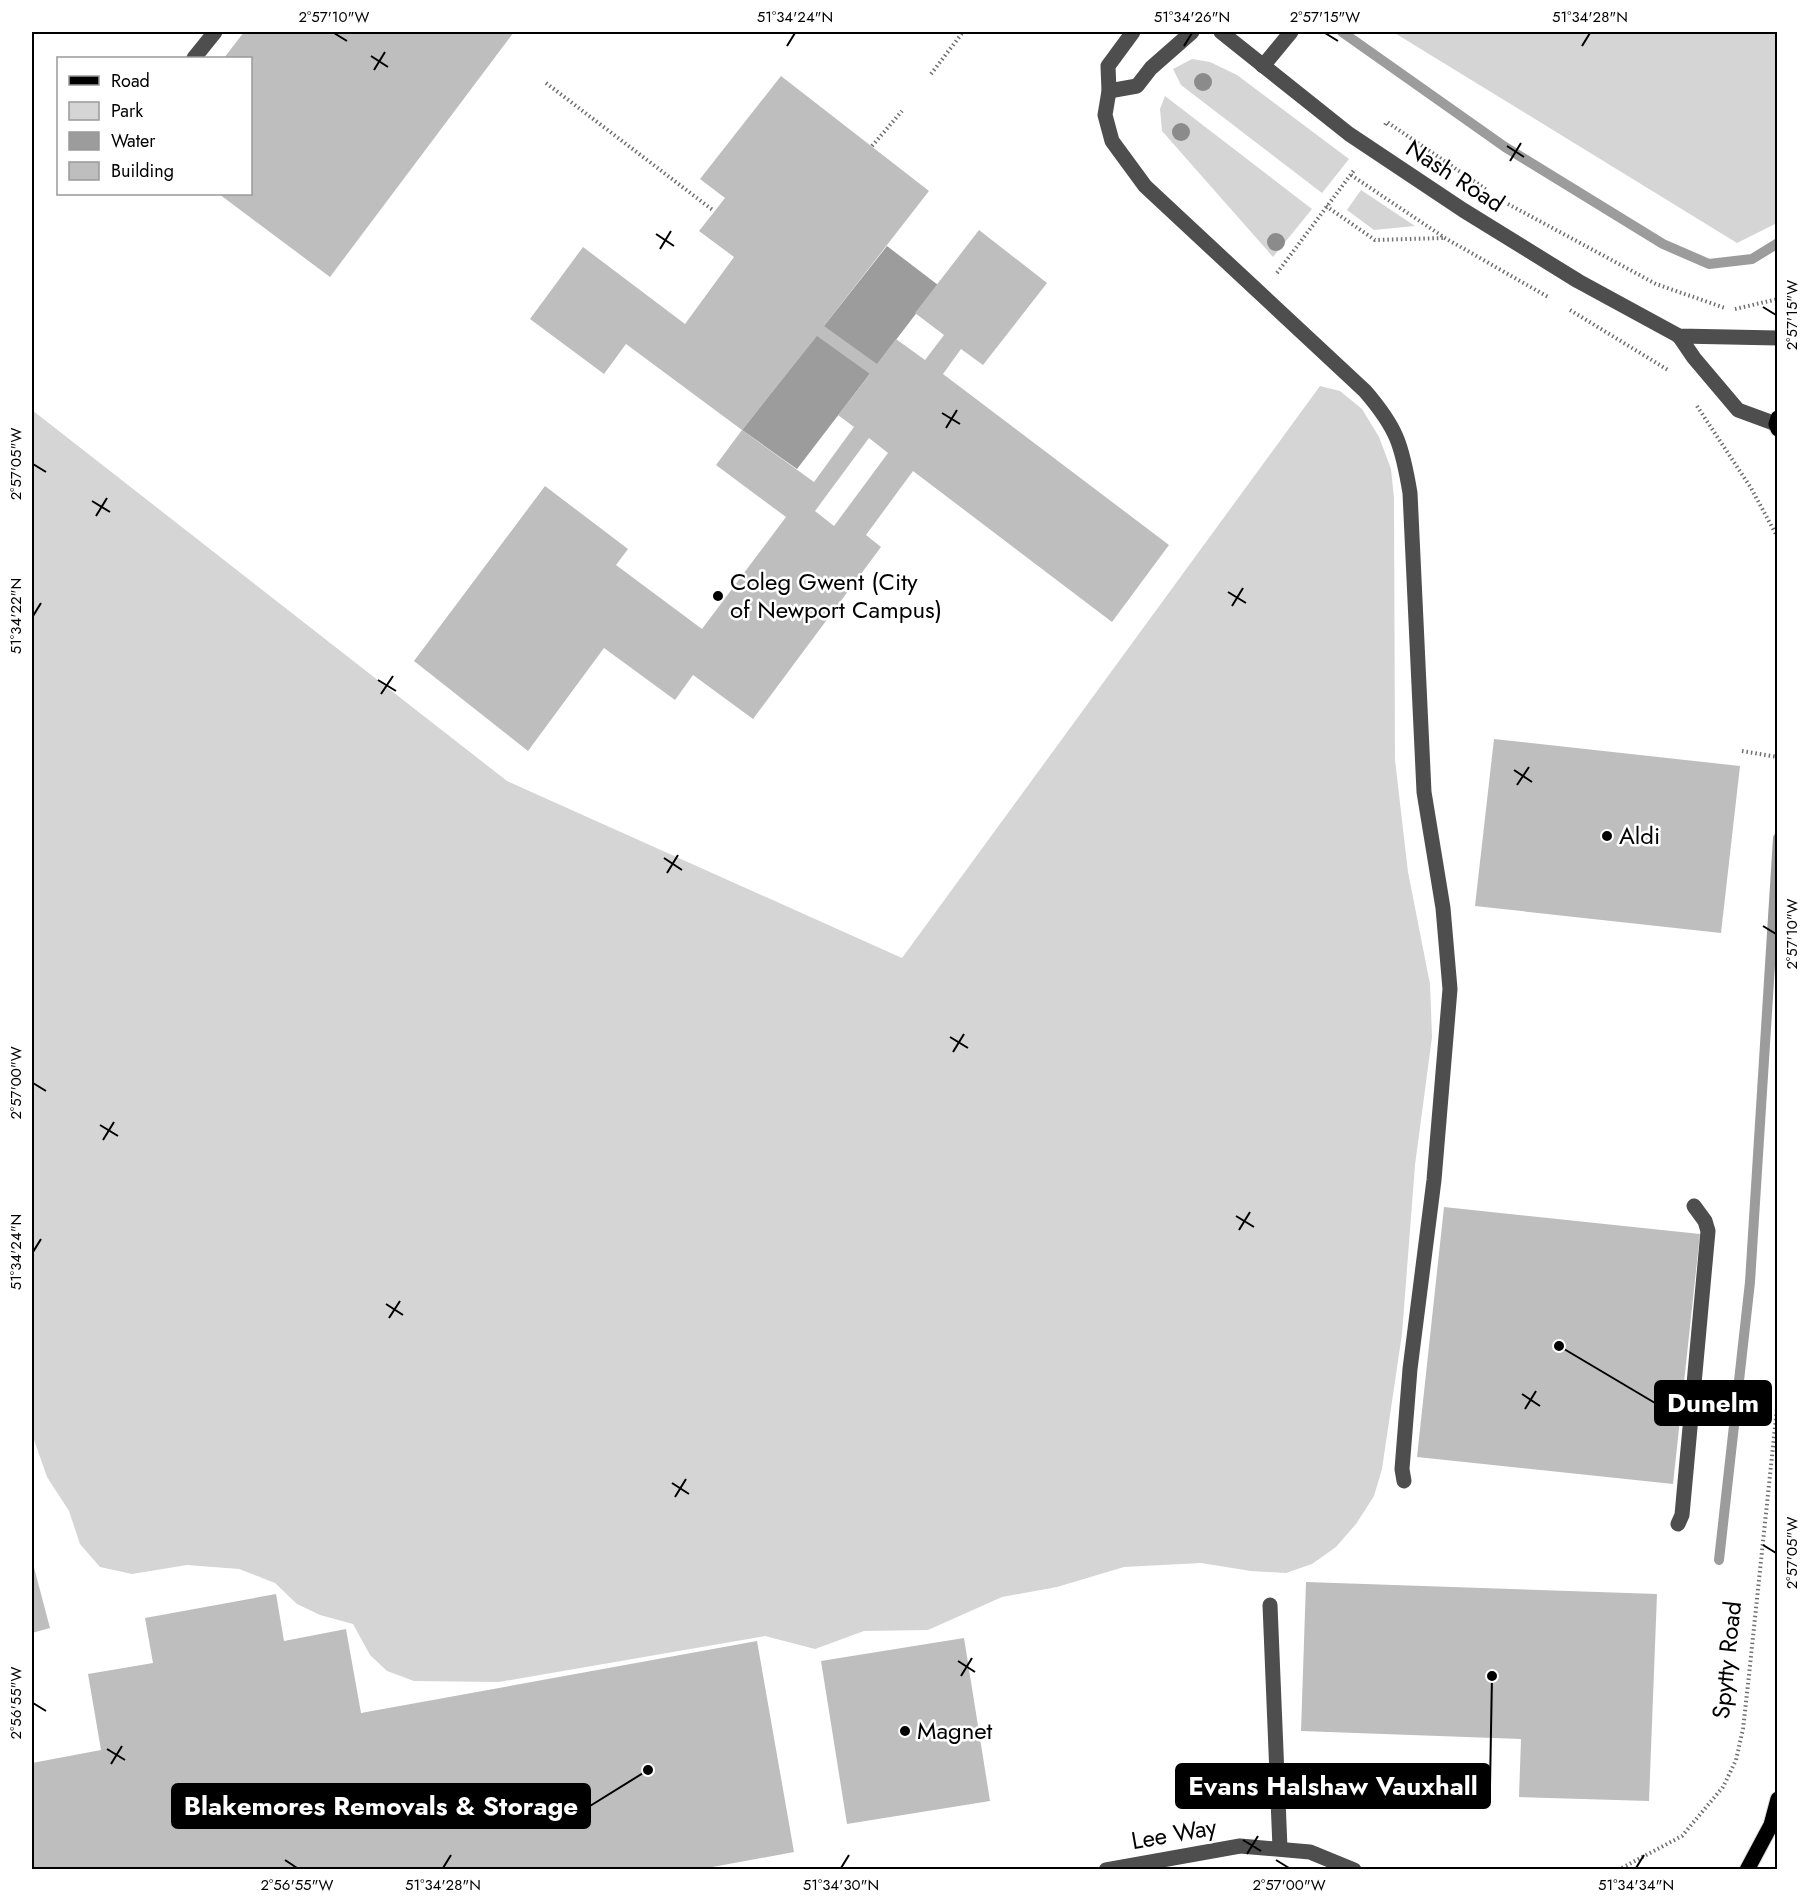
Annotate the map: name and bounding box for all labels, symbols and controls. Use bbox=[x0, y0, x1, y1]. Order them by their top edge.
text: 2°57'10"W bbox=[299, 6, 370, 28]
text: 51°34'24"N bbox=[757, 6, 833, 28]
text: 51°34'26"N bbox=[1154, 6, 1230, 28]
text: 2°57'15"W bbox=[1290, 6, 1360, 28]
text: 51°34'28"N bbox=[1552, 6, 1628, 28]
legend bbox=[57, 57, 252, 195]
text: Road bbox=[111, 68, 150, 94]
text: Park bbox=[111, 98, 143, 124]
text: Water bbox=[111, 128, 156, 154]
street label: Nash Road bbox=[1399, 131, 1512, 221]
text: Building bbox=[111, 158, 174, 184]
text: 2°57'15"W bbox=[1781, 280, 1803, 350]
text: 2°57'05"W bbox=[5, 428, 27, 500]
place label: Coleg Gwent (City of Newport Campus) bbox=[730, 564, 942, 627]
text: 51°34'22"N bbox=[5, 578, 27, 654]
marker: Coleg Gwent (City of Newport Campus) bbox=[711, 589, 725, 603]
place label: Aldi bbox=[1619, 818, 1660, 853]
marker: Aldi bbox=[1600, 829, 1614, 843]
text: 2°57'10"W bbox=[1781, 898, 1803, 969]
text: 2°57'00"W bbox=[5, 1046, 27, 1120]
text: 51°34'24"N bbox=[5, 1214, 27, 1290]
callout: Dunelm bbox=[1655, 1381, 1771, 1425]
text: Dunelm bbox=[1667, 1384, 1759, 1422]
text: 2°57'05"W bbox=[1781, 1517, 1803, 1589]
street label: Spytty Road bbox=[1703, 1599, 1750, 1721]
text: 2°56'55"W bbox=[5, 1666, 27, 1739]
place label: Magnet bbox=[917, 1713, 993, 1748]
marker: Magnet bbox=[898, 1724, 912, 1738]
callout: Evans Halshaw Vauxhall bbox=[1176, 1764, 1490, 1808]
text: Evans Halshaw Vauxhall bbox=[1188, 1767, 1478, 1805]
callout: Blakemores Removals & Storage bbox=[172, 1784, 590, 1828]
text: Blakemores Removals & Storage bbox=[184, 1787, 578, 1825]
street label: Lee Way bbox=[1128, 1809, 1220, 1858]
text: 2°56'55"W bbox=[261, 1874, 334, 1896]
text: 51°34'28"N bbox=[405, 1874, 481, 1896]
text: 51°34'30"N bbox=[803, 1874, 879, 1896]
text: 2°57'00"W bbox=[1252, 1874, 1326, 1896]
text: 51°34'34"N bbox=[1598, 1874, 1674, 1896]

